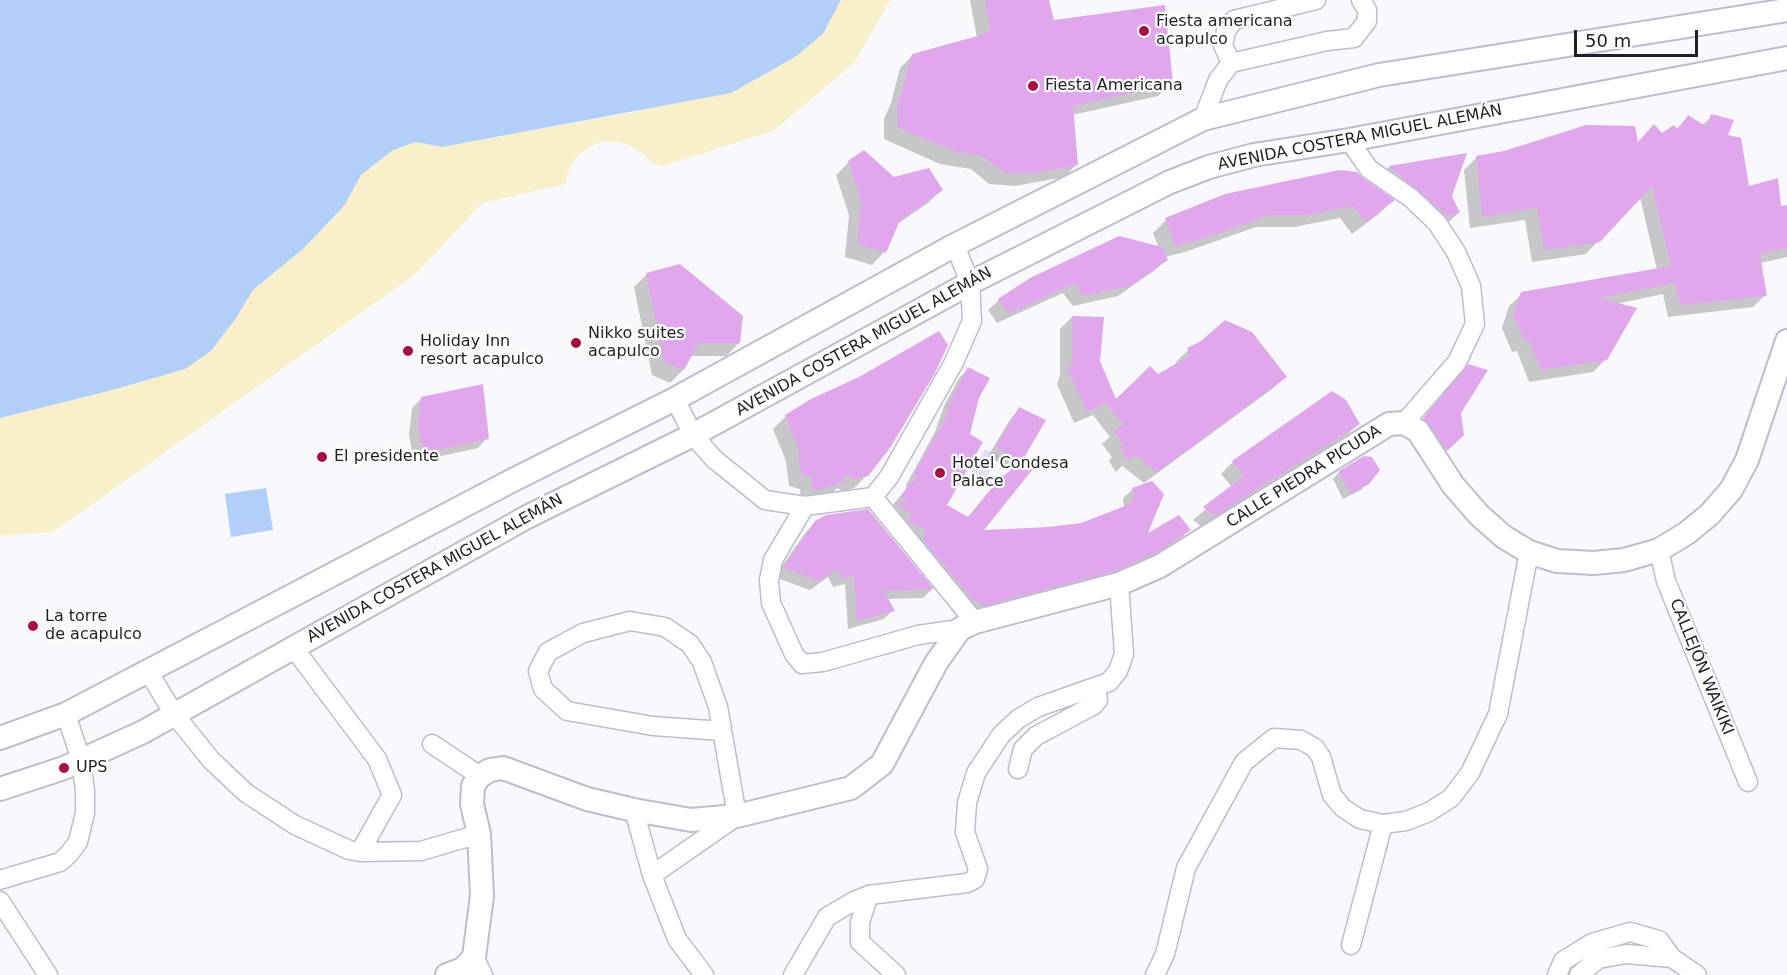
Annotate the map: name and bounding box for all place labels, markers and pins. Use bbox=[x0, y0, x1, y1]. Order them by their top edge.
place label: Fiesta americana acapulco bbox=[1156, 12, 1293, 50]
marker: Fiesta americana acapulco bbox=[1137, 24, 1151, 38]
place label: Fiesta Americana bbox=[1045, 76, 1183, 96]
marker: Fiesta Americana bbox=[1026, 79, 1040, 93]
place label: Nikko suites acapulco bbox=[588, 324, 685, 362]
place label: Holiday Inn resort acapulco bbox=[420, 332, 544, 370]
marker: Nikko suites acapulco bbox=[569, 336, 583, 350]
marker: Holiday Inn resort acapulco bbox=[401, 344, 415, 358]
place label: El presidente bbox=[334, 447, 439, 467]
marker: El presidente bbox=[315, 450, 329, 464]
place label: Hotel Condesa Palace bbox=[952, 454, 1069, 492]
marker: Hotel Condesa Palace bbox=[933, 466, 947, 480]
place label: La torre de acapulco bbox=[45, 607, 142, 645]
marker: La torre de acapulco bbox=[26, 619, 40, 633]
place label: UPS bbox=[76, 758, 108, 778]
marker: UPS bbox=[57, 761, 71, 775]

